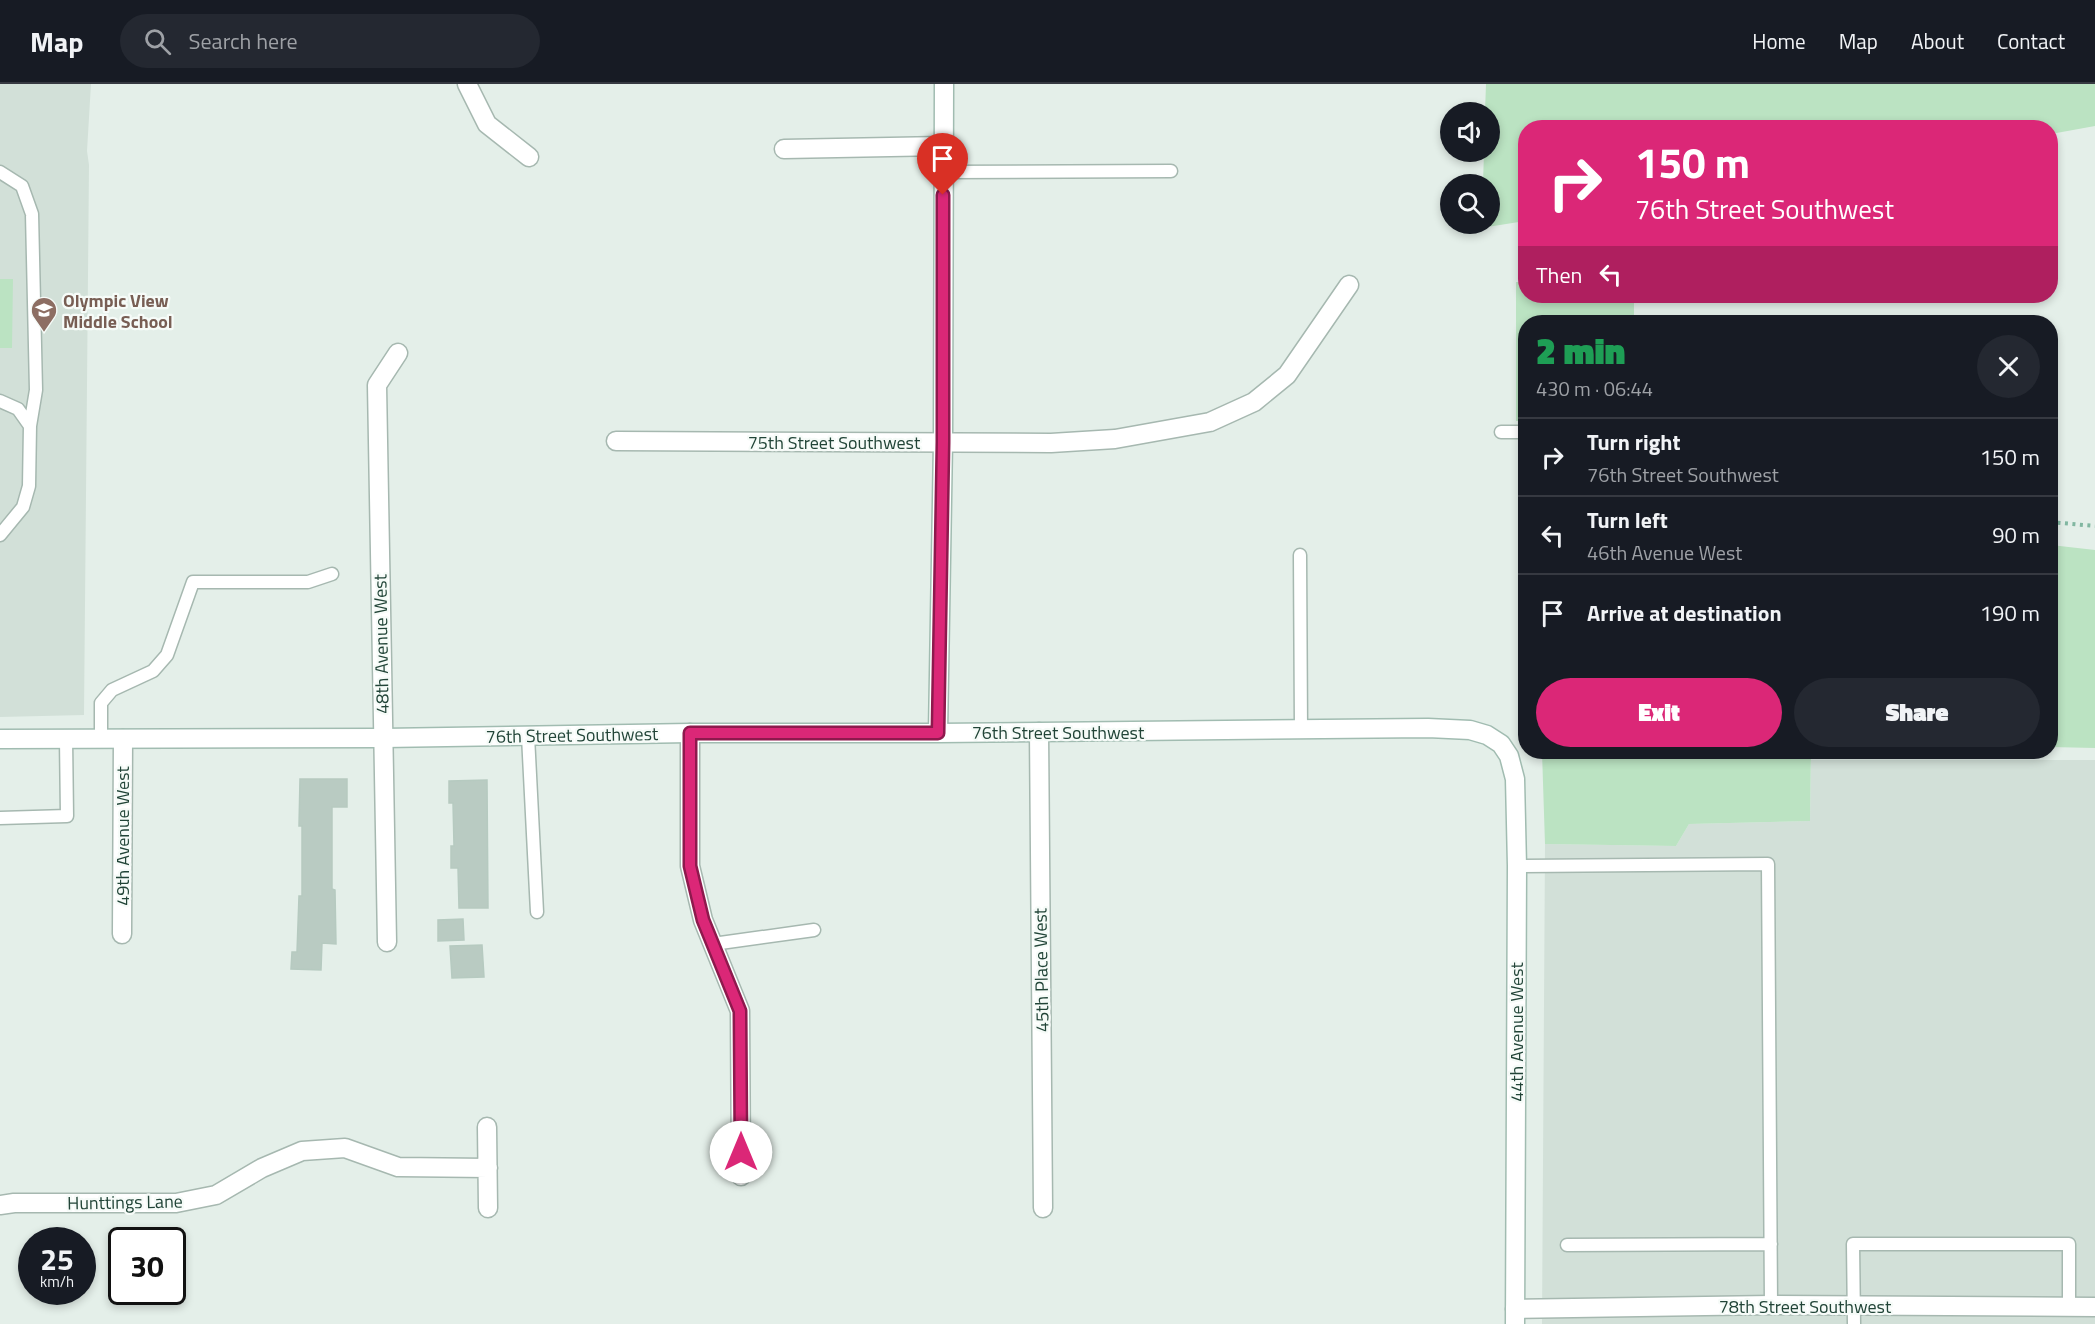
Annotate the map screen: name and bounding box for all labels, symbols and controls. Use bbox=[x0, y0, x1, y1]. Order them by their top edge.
search box bbox=[120, 14, 540, 68]
text: Map bbox=[30, 20, 84, 63]
text: Search here bbox=[189, 24, 298, 58]
icon: search bbox=[141, 25, 174, 58]
text: Home bbox=[1752, 25, 1806, 57]
text: Map bbox=[1839, 25, 1878, 57]
text: About bbox=[1911, 25, 1964, 57]
text: Contact bbox=[1997, 25, 2065, 57]
map controls bbox=[1440, 102, 1500, 234]
button: sound bbox=[1440, 102, 1500, 162]
text: 150 m bbox=[1635, 130, 1750, 194]
pin bbox=[917, 133, 968, 195]
icon: arrive bbox=[926, 142, 959, 175]
icon: right bbox=[1536, 144, 1614, 222]
button: search bbox=[1440, 174, 1500, 234]
text: 76th Street Southwest bbox=[1635, 188, 1894, 229]
text: Then bbox=[1536, 258, 1582, 292]
icon: left bbox=[1594, 258, 1627, 291]
place label: Olympic View Middle School bbox=[63, 287, 173, 335]
school or university icon: Olympic View Middle School bbox=[29, 295, 59, 333]
text: 2 min bbox=[1536, 323, 1625, 378]
button: close bbox=[1977, 335, 2040, 398]
text: 430 m · 06:44 bbox=[1536, 373, 1653, 404]
text: Turn right bbox=[1587, 425, 1681, 459]
street label: 75th Street Southwest bbox=[748, 429, 921, 456]
text: 150 m bbox=[1980, 440, 2040, 474]
icon: right bbox=[1536, 441, 1569, 474]
text: 76th Street Southwest bbox=[1587, 459, 1779, 490]
text: Turn left bbox=[1587, 503, 1668, 537]
text: 90 m bbox=[1992, 518, 2040, 552]
icon: left bbox=[1536, 519, 1569, 552]
text: 46th Avenue West bbox=[1587, 537, 1742, 568]
street label: 48th Avenue West bbox=[366, 573, 396, 714]
text: Arrive at destination bbox=[1587, 596, 1782, 630]
text: 190 m bbox=[1980, 596, 2040, 630]
icon: arrive bbox=[1536, 597, 1569, 630]
button: Exit bbox=[1536, 678, 1782, 747]
button: Share bbox=[1794, 678, 2040, 747]
street label: 76th Street Southwest bbox=[972, 719, 1145, 746]
street label: 76th Street Southwest bbox=[485, 720, 659, 750]
street label: 49th Avenue West bbox=[109, 765, 136, 906]
street label: 45th Place West bbox=[1026, 907, 1056, 1032]
street label: 44th Avenue West bbox=[1503, 961, 1530, 1102]
position arrow bbox=[709, 1120, 773, 1184]
street label: Hunttings Lane bbox=[67, 1187, 183, 1217]
speed limit sign: 30 bbox=[108, 1227, 186, 1305]
text: 25 bbox=[40, 1236, 74, 1282]
text: km/h bbox=[40, 1270, 74, 1293]
street label: 78th Street Southwest bbox=[1719, 1293, 1892, 1320]

